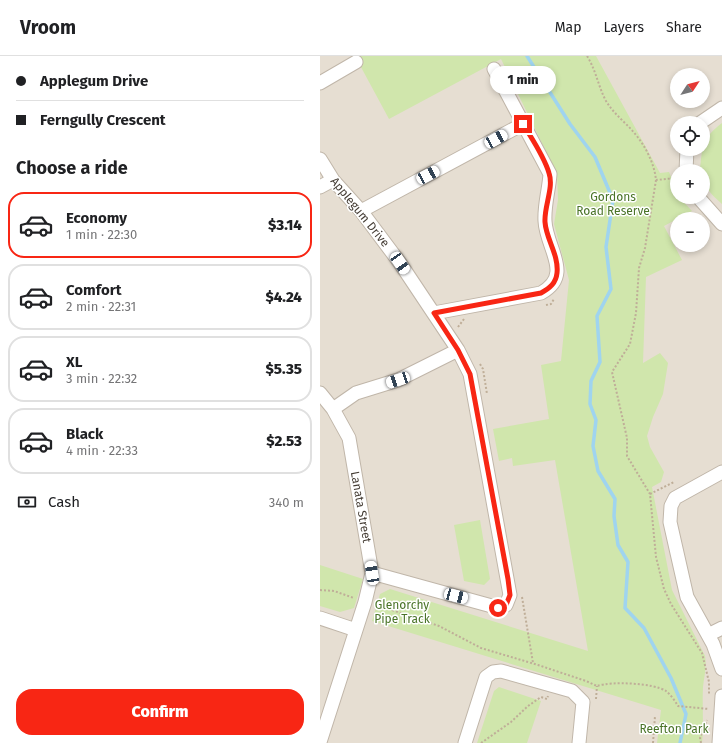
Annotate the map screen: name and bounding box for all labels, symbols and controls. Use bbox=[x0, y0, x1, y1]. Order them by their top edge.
text: Vroom bbox=[20, 16, 76, 39]
text: Map bbox=[555, 19, 581, 36]
text: Layers bbox=[603, 19, 644, 36]
text: Share bbox=[666, 19, 702, 36]
callout: 1 min bbox=[490, 66, 556, 94]
north arrow bbox=[670, 68, 710, 108]
map controls bbox=[670, 68, 710, 252]
text: Applegum Drive bbox=[40, 72, 148, 90]
text: 1 min bbox=[507, 72, 539, 87]
text: Ferngully Crescent bbox=[40, 111, 166, 129]
route end bbox=[514, 115, 532, 133]
button: locate bbox=[670, 116, 710, 156]
car bbox=[483, 128, 509, 150]
text: Choose a ride bbox=[16, 157, 128, 179]
car bbox=[415, 164, 441, 186]
button: + bbox=[670, 164, 710, 204]
street label: Applegum Drive bbox=[328, 174, 392, 250]
park label: Gordons Road Reserve bbox=[576, 190, 650, 218]
icon: car bbox=[18, 207, 54, 243]
text: Economy bbox=[66, 209, 127, 227]
button: − bbox=[670, 212, 710, 252]
text: $3.14 bbox=[268, 216, 302, 234]
text: 1 min · 22:30 bbox=[66, 227, 137, 242]
car bbox=[388, 250, 412, 276]
icon: car bbox=[18, 279, 54, 315]
text: Comfort bbox=[66, 281, 122, 299]
text: $4.24 bbox=[265, 288, 302, 306]
text: 2 min · 22:31 bbox=[66, 299, 136, 314]
icon: car bbox=[18, 351, 54, 387]
text: XL bbox=[66, 353, 82, 371]
text: $5.35 bbox=[266, 360, 302, 378]
text: 3 min · 22:32 bbox=[66, 371, 137, 386]
car bbox=[385, 371, 411, 389]
icon: car bbox=[18, 423, 54, 459]
text: Black bbox=[66, 425, 103, 443]
text: $2.53 bbox=[266, 432, 302, 450]
text: 4 min · 22:33 bbox=[66, 443, 138, 458]
street label: Lanata Street bbox=[348, 470, 374, 545]
icon: cash bbox=[16, 491, 38, 513]
text: Cash bbox=[48, 493, 80, 511]
text: 340 m bbox=[269, 495, 304, 510]
car bbox=[364, 560, 380, 586]
car bbox=[443, 587, 469, 605]
park label: Glenorchy Pipe Track bbox=[374, 598, 431, 626]
route start bbox=[489, 599, 507, 617]
button: Confirm bbox=[16, 689, 304, 735]
park label: Reefton Park bbox=[639, 722, 709, 736]

